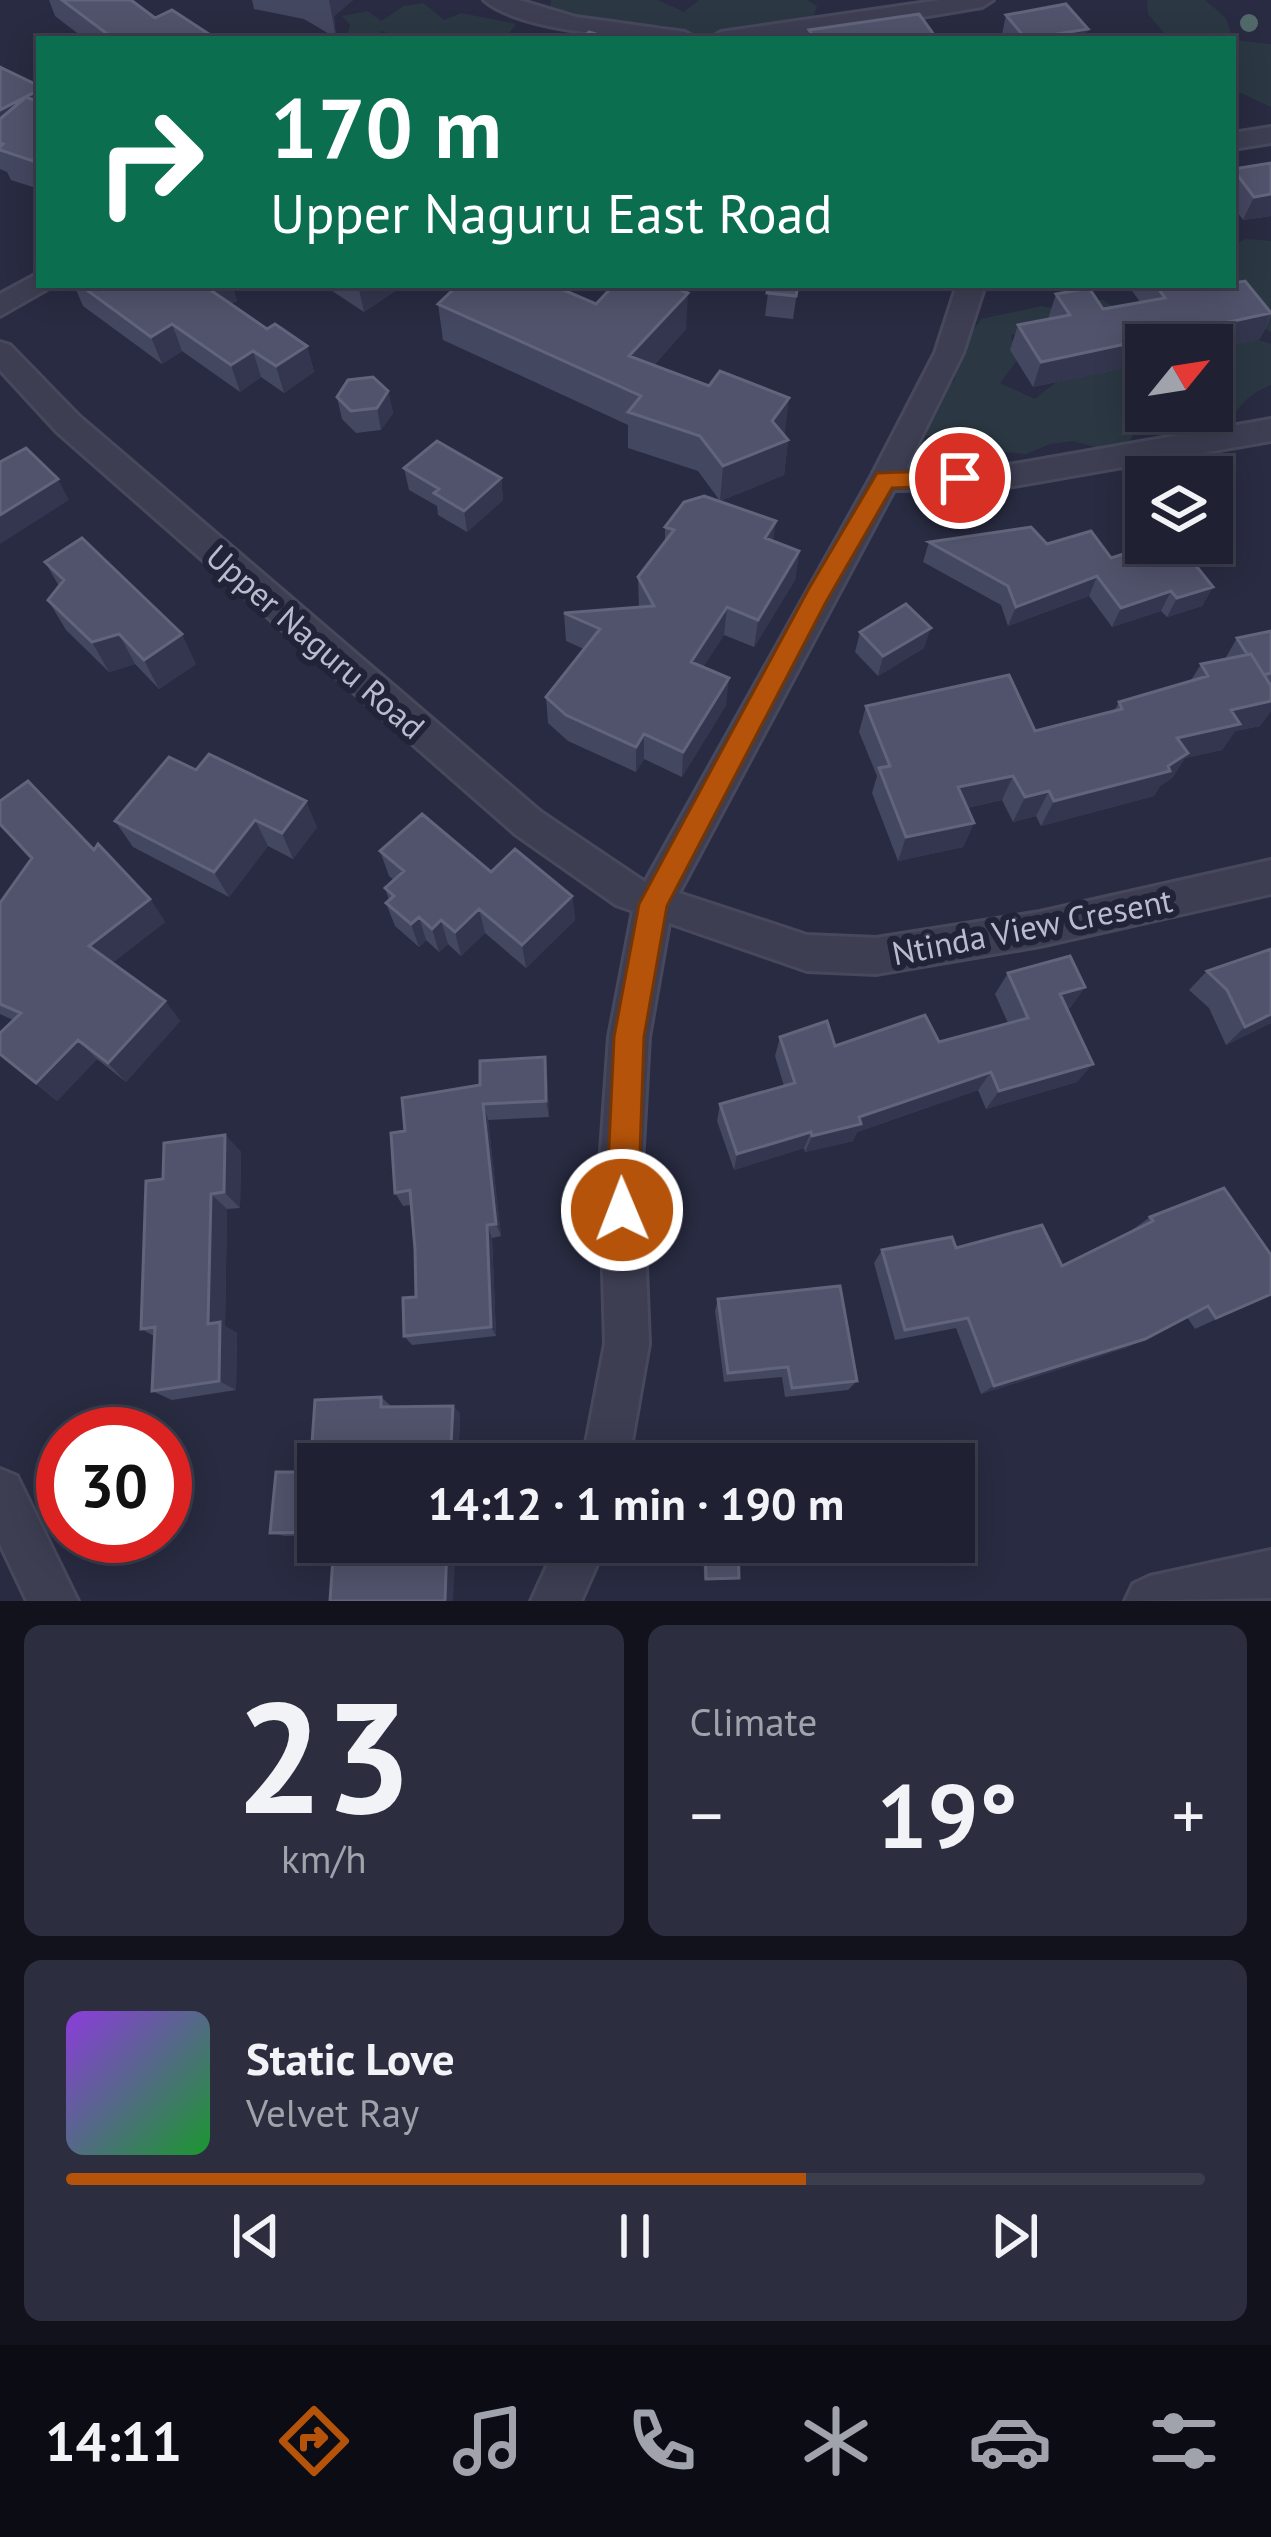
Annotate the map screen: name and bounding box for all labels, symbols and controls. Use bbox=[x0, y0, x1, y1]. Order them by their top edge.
text: 170 m bbox=[270, 72, 502, 181]
icon: right bbox=[72, 84, 228, 240]
text: Upper Naguru East Road bbox=[270, 178, 832, 248]
north arrow bbox=[1125, 324, 1233, 432]
map controls bbox=[1125, 324, 1233, 564]
pin bbox=[909, 427, 1011, 529]
icon: arrive bbox=[927, 445, 993, 511]
button: layers bbox=[1125, 456, 1233, 564]
street label: Upper Naguru Road bbox=[198, 534, 434, 748]
street label: Ntinda View Cresent bbox=[888, 878, 1176, 974]
position arrow bbox=[559, 1147, 685, 1273]
speed limit sign: 30 bbox=[36, 1407, 192, 1563]
text: 14:12 · 1 min · 190 m bbox=[428, 1474, 844, 1532]
text: 23 bbox=[235, 1654, 412, 1856]
text: Climate bbox=[690, 1696, 817, 1747]
text: 19° bbox=[877, 1756, 1018, 1873]
text: − bbox=[690, 1772, 723, 1857]
text: + bbox=[1172, 1772, 1205, 1857]
text: km/h bbox=[281, 1833, 367, 1884]
text: Static Love bbox=[246, 2029, 455, 2087]
text: Velvet Ray bbox=[246, 2087, 419, 2138]
icon: previous bbox=[223, 2203, 289, 2269]
icon: pause bbox=[602, 2203, 668, 2269]
icon: next bbox=[982, 2203, 1048, 2269]
icon: directions bbox=[272, 2399, 356, 2483]
icon: music bbox=[446, 2399, 530, 2483]
icon: phone bbox=[620, 2399, 704, 2483]
icon: climate bbox=[794, 2399, 878, 2483]
icon: car bbox=[968, 2399, 1052, 2483]
icon: filters bbox=[1142, 2399, 1226, 2483]
text: 14:11 bbox=[45, 2406, 182, 2476]

